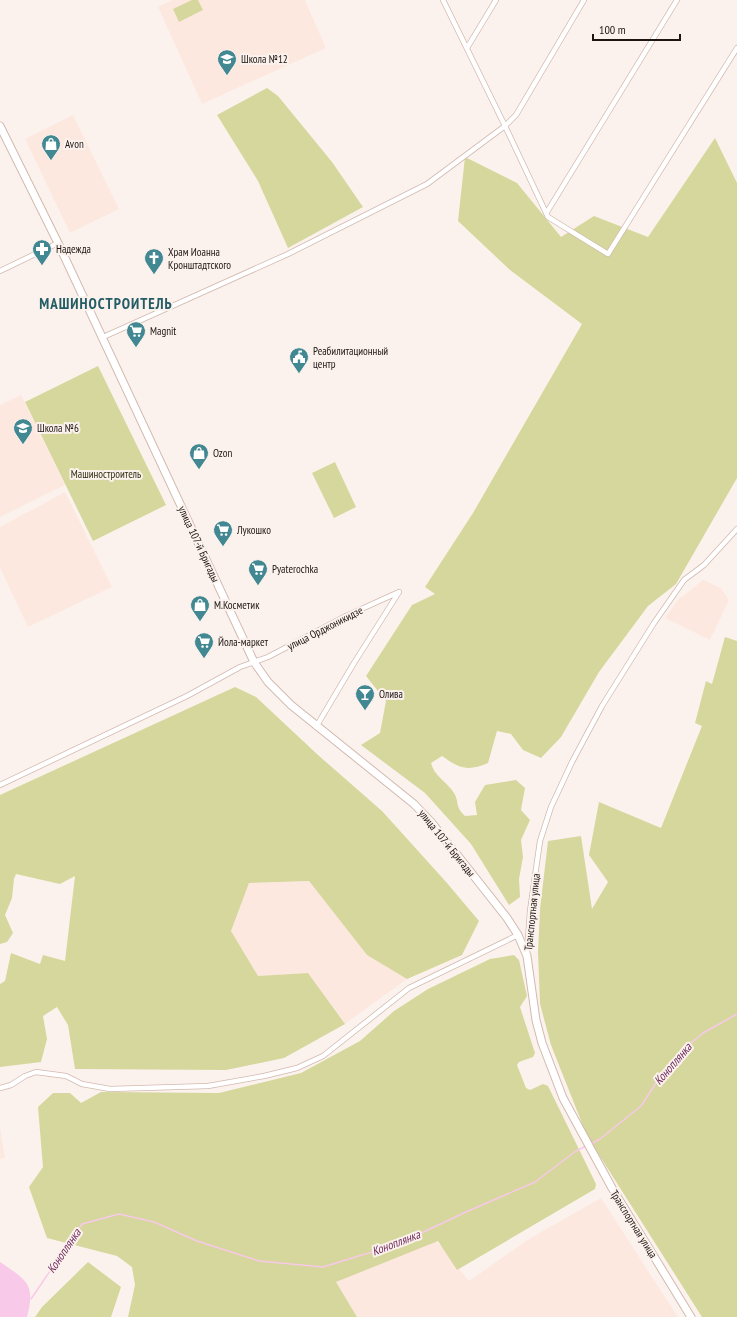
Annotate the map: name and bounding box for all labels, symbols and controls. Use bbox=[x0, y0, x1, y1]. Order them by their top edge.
scale bar bbox=[593, 16, 680, 42]
text: 100 m bbox=[599, 22, 626, 37]
school or university icon: Школа №12 bbox=[216, 48, 238, 76]
place label: Школа №12 bbox=[241, 52, 288, 66]
shop icon: Avon bbox=[40, 133, 62, 161]
place label: Avon bbox=[65, 137, 84, 151]
pharmacy icon: Надежда bbox=[31, 238, 53, 266]
place label: Надежда bbox=[56, 242, 91, 256]
place label: Храм Иоанна Кронштадтского bbox=[168, 245, 231, 272]
church icon: Храм Иоанна Кронштадтского bbox=[143, 247, 165, 275]
district label: МАШИНОСТРОИТЕЛЬ bbox=[39, 294, 173, 313]
supermarket icon: Magnit bbox=[125, 320, 147, 348]
place label: Magnit bbox=[150, 324, 176, 338]
place label: Реабилитационный центр bbox=[313, 344, 388, 371]
public building icon: Реабилитационный центр bbox=[288, 346, 310, 374]
school or university icon: Школа №6 bbox=[12, 417, 34, 445]
place label: Школа №6 bbox=[37, 421, 79, 435]
shop icon: Ozon bbox=[188, 442, 210, 470]
place label: Ozon bbox=[213, 446, 232, 460]
park label: Машиностроитель bbox=[71, 467, 141, 481]
street label: улица 107-й Бригады bbox=[175, 504, 223, 584]
supermarket icon: Лукошко bbox=[212, 519, 234, 547]
place label: Лукошко bbox=[236, 523, 271, 537]
supermarket icon: Pyaterochka bbox=[247, 558, 269, 586]
place label: Pyaterochka bbox=[272, 562, 318, 576]
shop icon: М.Косметик bbox=[189, 594, 211, 622]
place label: М.Косметик bbox=[214, 598, 260, 612]
street label: улица Орджоникидзе bbox=[285, 603, 366, 653]
supermarket icon: Йола-маркет bbox=[193, 631, 215, 659]
place label: Йола-маркет bbox=[218, 635, 268, 649]
bar icon: Олива bbox=[354, 683, 376, 711]
place label: Олива bbox=[379, 687, 403, 701]
street label: улица 107-й Бригады bbox=[416, 807, 478, 880]
street label: Транспортная улица bbox=[521, 873, 543, 951]
water label: Коноплянка bbox=[650, 1039, 696, 1088]
street label: Транспортная улица bbox=[607, 1187, 661, 1261]
water label: Коноплянка bbox=[43, 1225, 85, 1276]
water label: Коноплянка bbox=[370, 1226, 423, 1259]

